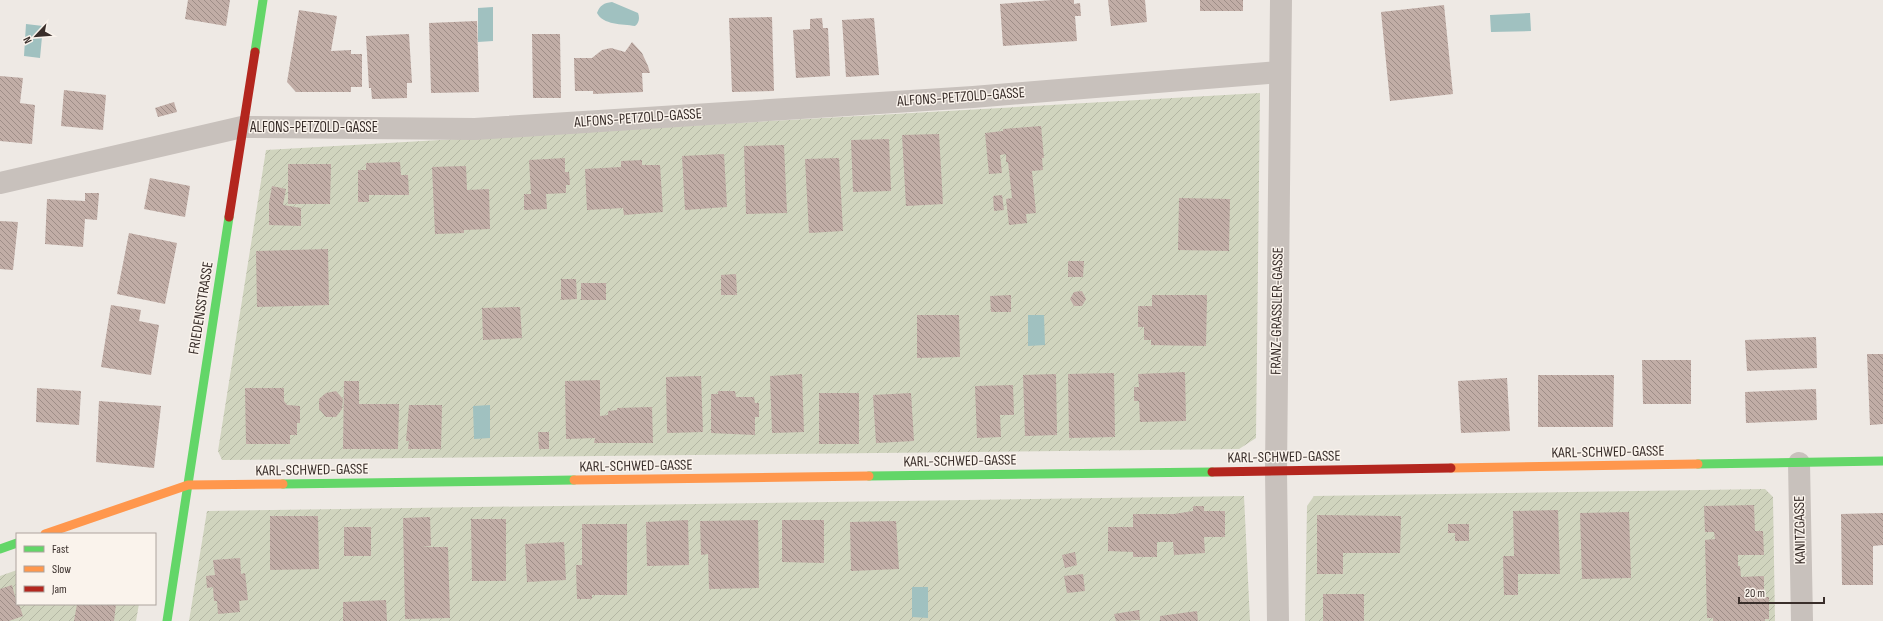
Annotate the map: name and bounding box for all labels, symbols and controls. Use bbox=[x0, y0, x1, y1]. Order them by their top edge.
north arrow bbox=[16, 16, 56, 56]
text: N bbox=[20, 35, 35, 46]
street label: ALFONS-PETZOLD-GASSE bbox=[896, 83, 1025, 111]
street label: ALFONS-PETZOLD-GASSE bbox=[573, 104, 702, 132]
street label: ALFONS-PETZOLD-GASSE bbox=[249, 118, 378, 137]
street label: FRANZ-GRASSLER-GASSE bbox=[1266, 247, 1288, 375]
street label: FRIEDENSSTRASSE bbox=[184, 260, 218, 356]
street label: KARL-SCHWED-GASSE bbox=[1551, 442, 1665, 462]
street label: KARL-SCHWED-GASSE bbox=[1227, 447, 1341, 467]
street label: KARL-SCHWED-GASSE bbox=[903, 451, 1017, 471]
street label: KARL-SCHWED-GASSE bbox=[579, 456, 693, 476]
street label: KARL-SCHWED-GASSE bbox=[255, 460, 369, 480]
street label: KANITZGASSE bbox=[1790, 495, 1810, 565]
legend bbox=[16, 533, 156, 605]
text: Fast bbox=[52, 542, 69, 557]
text: Slow bbox=[52, 562, 71, 577]
scale bar bbox=[1739, 579, 1824, 605]
text: Jam bbox=[51, 582, 67, 597]
text: 20 m bbox=[1745, 586, 1765, 601]

